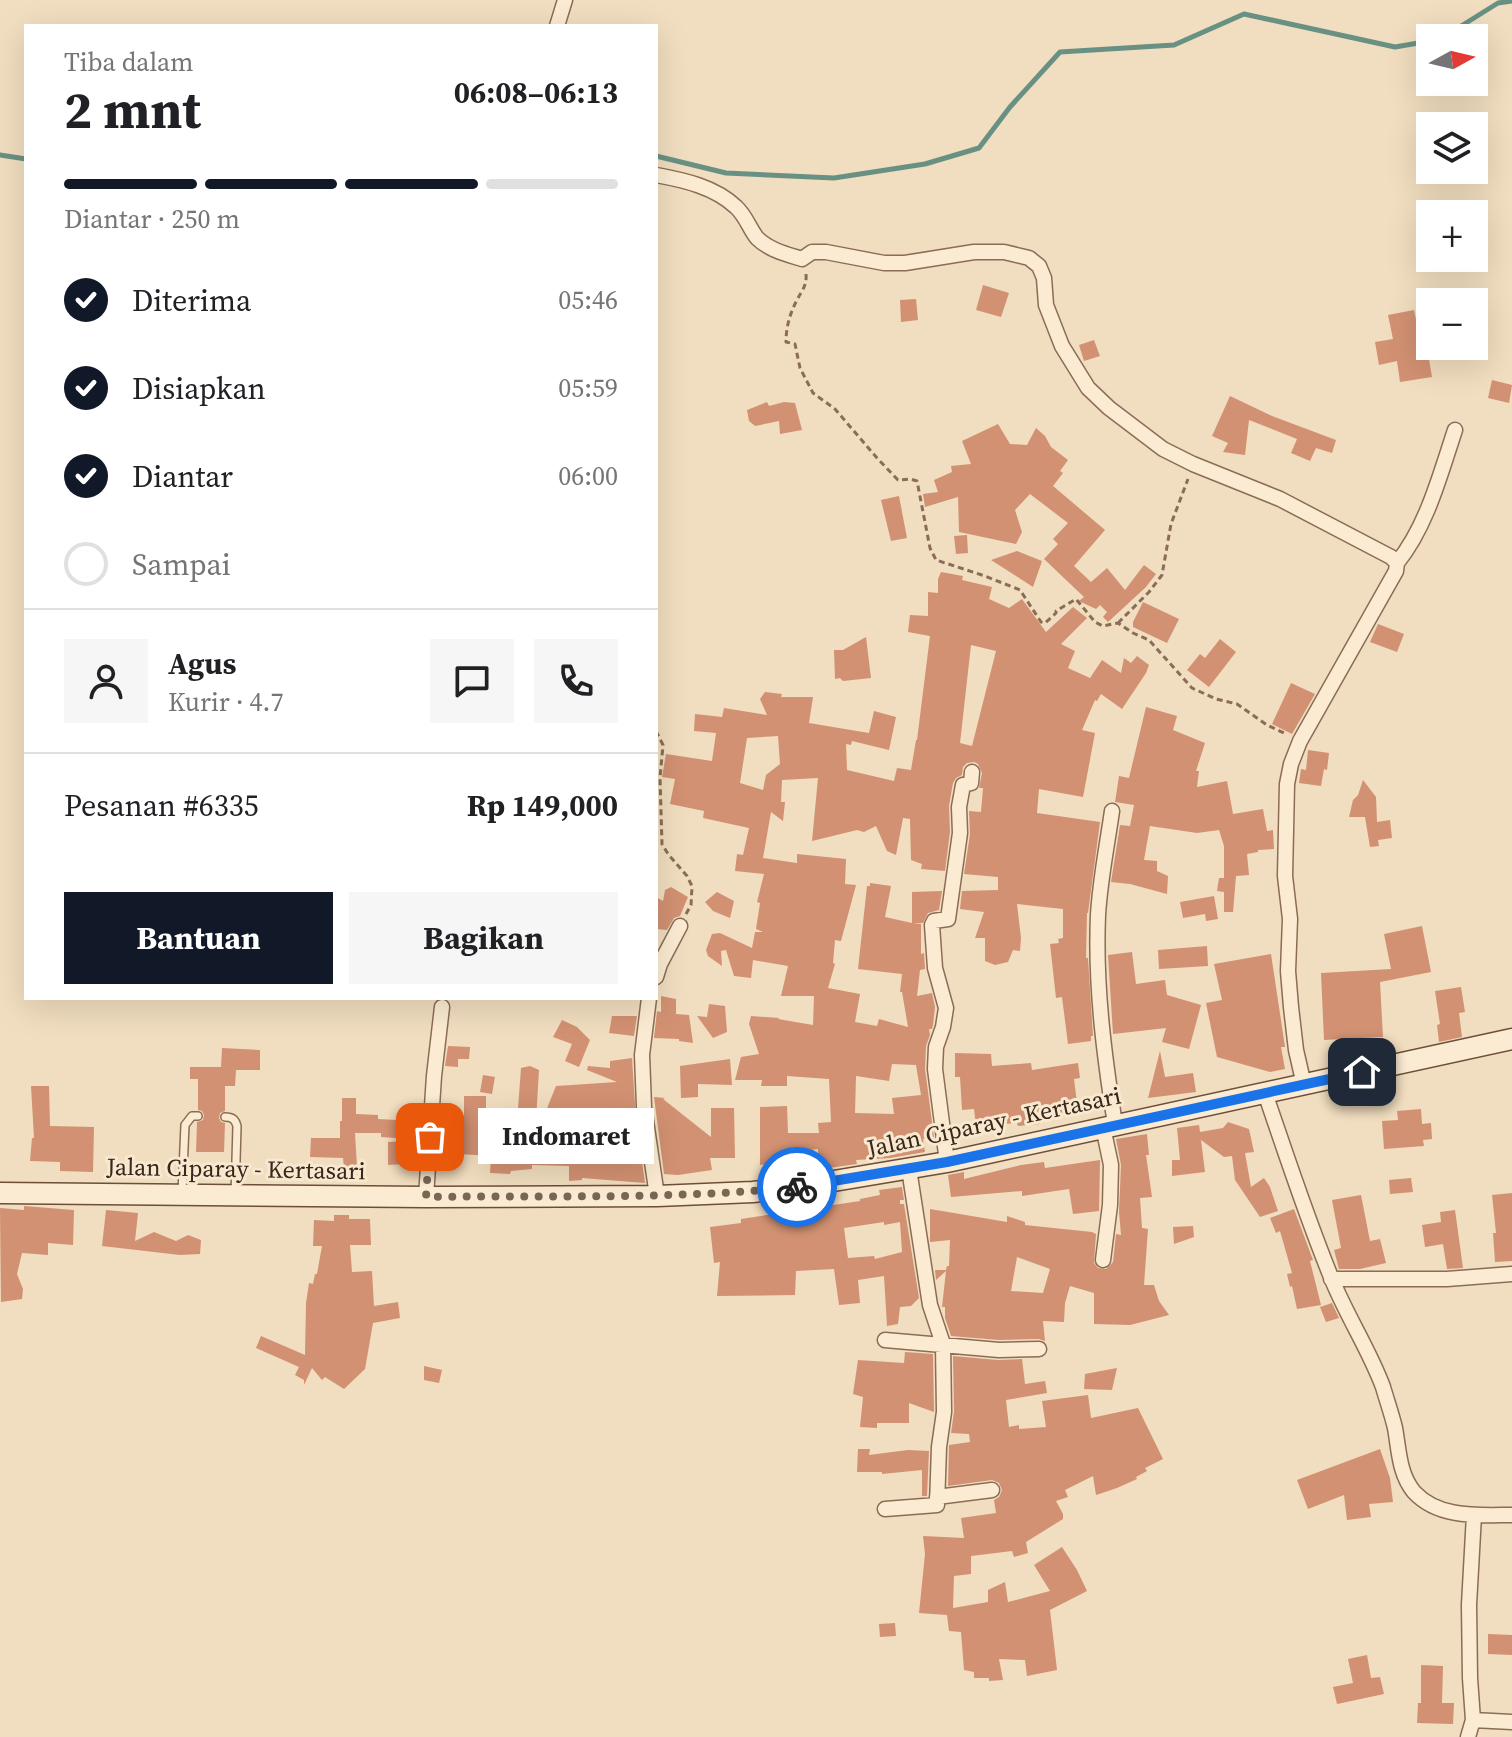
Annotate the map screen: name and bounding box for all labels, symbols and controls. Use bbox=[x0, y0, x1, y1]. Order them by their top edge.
north arrow bbox=[1416, 24, 1488, 96]
map controls bbox=[1416, 24, 1488, 360]
text: Tiba dalam bbox=[64, 44, 193, 80]
text: 06:08–06:13 bbox=[454, 72, 618, 113]
text: 2 mnt bbox=[64, 74, 201, 145]
button: layers bbox=[1416, 112, 1488, 184]
button: + bbox=[1416, 200, 1488, 272]
text: Diantar · 250 m bbox=[64, 201, 240, 237]
icon: check bbox=[64, 278, 108, 322]
text: Diterima bbox=[132, 280, 251, 321]
text: 05:46 bbox=[558, 282, 618, 318]
button: − bbox=[1416, 288, 1488, 360]
icon: check bbox=[64, 366, 108, 410]
text: Disiapkan bbox=[132, 368, 266, 409]
text: 05:59 bbox=[558, 370, 618, 406]
icon: check bbox=[64, 454, 108, 498]
text: Diantar bbox=[132, 456, 233, 497]
text: 06:00 bbox=[558, 458, 618, 494]
text: Sampai bbox=[132, 544, 231, 585]
button: person bbox=[64, 639, 148, 723]
button: chat bbox=[430, 639, 514, 723]
button: phone bbox=[534, 639, 618, 723]
text: Agus bbox=[168, 643, 236, 684]
text: Kurir · 4.7 bbox=[168, 684, 283, 720]
text: Pesanan #6335 bbox=[64, 785, 259, 826]
text: Rp 149,000 bbox=[467, 785, 618, 826]
button: Bantuan bbox=[64, 892, 333, 984]
button: Bagikan bbox=[349, 892, 618, 984]
pin bbox=[1328, 1038, 1396, 1106]
icon: home bbox=[1340, 1050, 1384, 1094]
street label: Jalan Ciparay - Kertasari bbox=[863, 1078, 1124, 1165]
pin bbox=[396, 1103, 464, 1171]
callout: Indomaret bbox=[478, 1109, 654, 1165]
icon: bag bbox=[408, 1115, 452, 1159]
text: Indomaret bbox=[502, 1118, 630, 1154]
courier bbox=[757, 1147, 837, 1227]
street label: Jalan Ciparay - Kertasari bbox=[105, 1150, 366, 1187]
icon: bike bbox=[775, 1165, 819, 1209]

